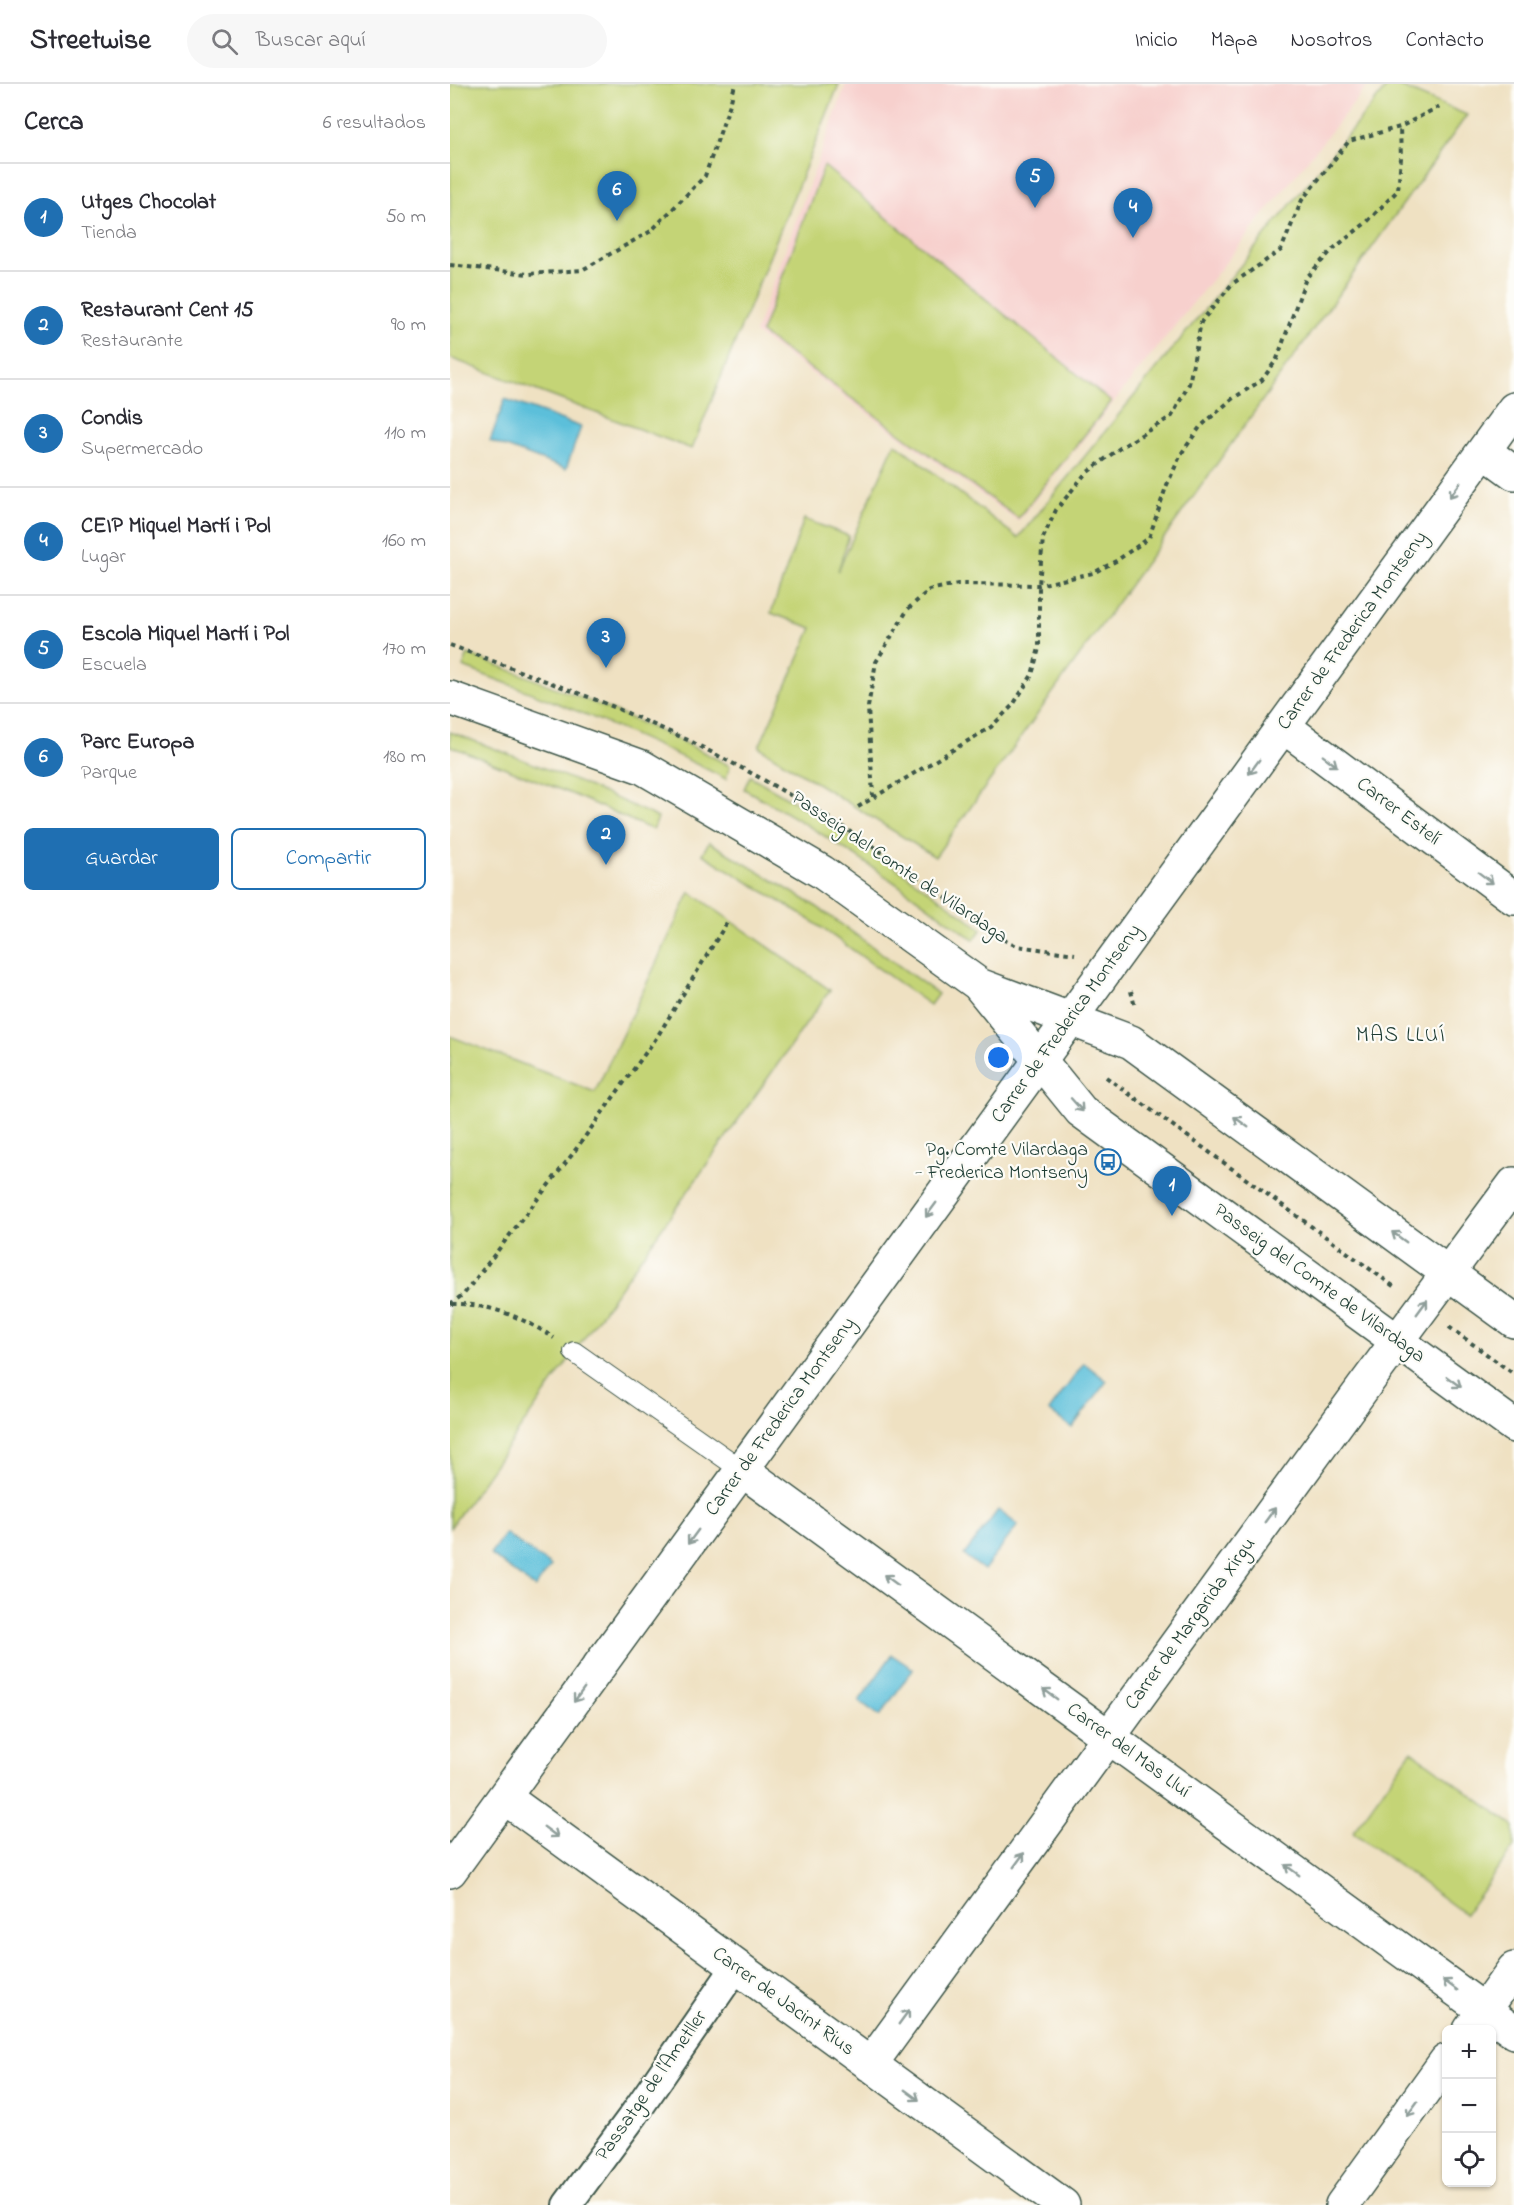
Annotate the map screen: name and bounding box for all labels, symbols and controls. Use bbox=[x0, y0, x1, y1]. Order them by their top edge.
search box bbox=[187, 14, 607, 68]
text: Streetwise bbox=[30, 21, 151, 62]
icon: search bbox=[208, 25, 241, 58]
text: Buscar aquí bbox=[256, 25, 366, 57]
text: Inicio bbox=[1135, 26, 1178, 56]
text: Mapa bbox=[1211, 26, 1258, 56]
text: Nosotros bbox=[1291, 26, 1373, 56]
text: Contacto bbox=[1406, 26, 1484, 56]
text: Cerca bbox=[24, 104, 84, 142]
text: 6 resultados bbox=[323, 109, 426, 138]
pin: 5 bbox=[1016, 158, 1054, 208]
pin: 6 bbox=[598, 172, 636, 221]
text: Utges Chocolat bbox=[81, 187, 216, 219]
pin: 4 bbox=[1114, 188, 1152, 238]
text: 1 bbox=[40, 203, 47, 232]
text: 50 m bbox=[385, 203, 426, 232]
text: Tienda bbox=[81, 219, 137, 248]
text: Restaurant Cent 15 bbox=[81, 295, 254, 327]
text: 2 bbox=[39, 311, 48, 340]
text: 90 m bbox=[391, 311, 426, 340]
text: Restaurante bbox=[81, 327, 183, 356]
text: Condis bbox=[81, 403, 143, 435]
text: 3 bbox=[39, 419, 48, 448]
text: 110 m bbox=[384, 419, 426, 448]
text: Supermercado bbox=[81, 435, 203, 464]
one-way arrow bbox=[1449, 482, 1461, 498]
text: CEIP Miquel Martí i Pol bbox=[81, 511, 271, 543]
street label: Carrer de Frederica Montseny bbox=[1271, 525, 1435, 737]
text: 4 bbox=[39, 527, 48, 556]
text: 160 m bbox=[382, 527, 426, 556]
text: Lugar bbox=[81, 543, 126, 572]
pin: 3 bbox=[586, 618, 626, 668]
text: Escola Miquel Martí i Pol bbox=[81, 619, 289, 651]
text: 5 bbox=[38, 635, 49, 664]
text: 170 m bbox=[382, 635, 426, 664]
text: Escuela bbox=[81, 651, 147, 680]
text: Parc Europa bbox=[81, 727, 194, 759]
text: 6 bbox=[39, 743, 48, 772]
text: 180 m bbox=[383, 743, 426, 772]
one-way arrow bbox=[1321, 755, 1337, 768]
one-way arrow bbox=[1247, 758, 1260, 774]
text: Parque bbox=[81, 759, 137, 788]
street label: Carrer Estelí bbox=[1350, 771, 1446, 853]
street label: Passeig del Comte de Vilardaga bbox=[784, 785, 1013, 952]
pin: 2 bbox=[586, 816, 626, 865]
button: Guardar bbox=[24, 828, 219, 890]
button: Compartir bbox=[231, 828, 426, 890]
one-way arrow bbox=[1478, 871, 1494, 884]
street label: Carrer de Frederica Montseny bbox=[985, 918, 1149, 1130]
district label: MAS LLUÍ bbox=[1356, 1021, 1446, 1051]
your location bbox=[984, 1043, 1013, 1072]
one-way arrow bbox=[1070, 1098, 1084, 1113]
one-way arrow bbox=[1234, 1116, 1250, 1128]
place label: Pg. Comte Vilardaga - Frederica Montseny bbox=[915, 1136, 1088, 1188]
bus stop icon: Pg. Comte Vilardaga - Frederica Montseny bbox=[1093, 1147, 1123, 1177]
pin: 1 bbox=[1152, 1166, 1192, 1216]
street label: Passeig del Comte de Vilardaga bbox=[1206, 1197, 1431, 1372]
one-way arrow bbox=[925, 1201, 938, 1217]
one-way arrow bbox=[1391, 1230, 1407, 1243]
one-way arrow bbox=[1416, 1300, 1429, 1316]
street label: Carrer de Frederica Montseny bbox=[699, 1311, 863, 1523]
one-way arrow bbox=[1446, 1376, 1462, 1389]
one-way arrow bbox=[1264, 1508, 1276, 1524]
one-way arrow bbox=[687, 1529, 699, 1545]
street label: Carrer de Margarida Xirgu bbox=[1118, 1532, 1264, 1717]
one-way arrow bbox=[884, 1574, 900, 1586]
one-way arrow bbox=[572, 1686, 585, 1702]
one-way arrow bbox=[1042, 1688, 1058, 1700]
street label: Carrer del Mas Lluí bbox=[1060, 1696, 1196, 1806]
one-way arrow bbox=[543, 1826, 559, 1838]
one-way arrow bbox=[1013, 1852, 1025, 1868]
one-way arrow bbox=[1285, 1864, 1301, 1876]
street label: Carrer de Jacint Rius bbox=[706, 1940, 860, 2064]
one-way arrow bbox=[1442, 1979, 1458, 1991]
street label: Passatge de l'Ametller bbox=[589, 2004, 716, 2168]
one-way arrow bbox=[898, 2010, 911, 2026]
map controls bbox=[1442, 2025, 1496, 2187]
button: + bbox=[1442, 2025, 1496, 2079]
button: − bbox=[1442, 2079, 1496, 2133]
one-way arrow bbox=[904, 2089, 920, 2101]
one-way arrow bbox=[1406, 2100, 1418, 2116]
button: locate bbox=[1442, 2133, 1496, 2187]

